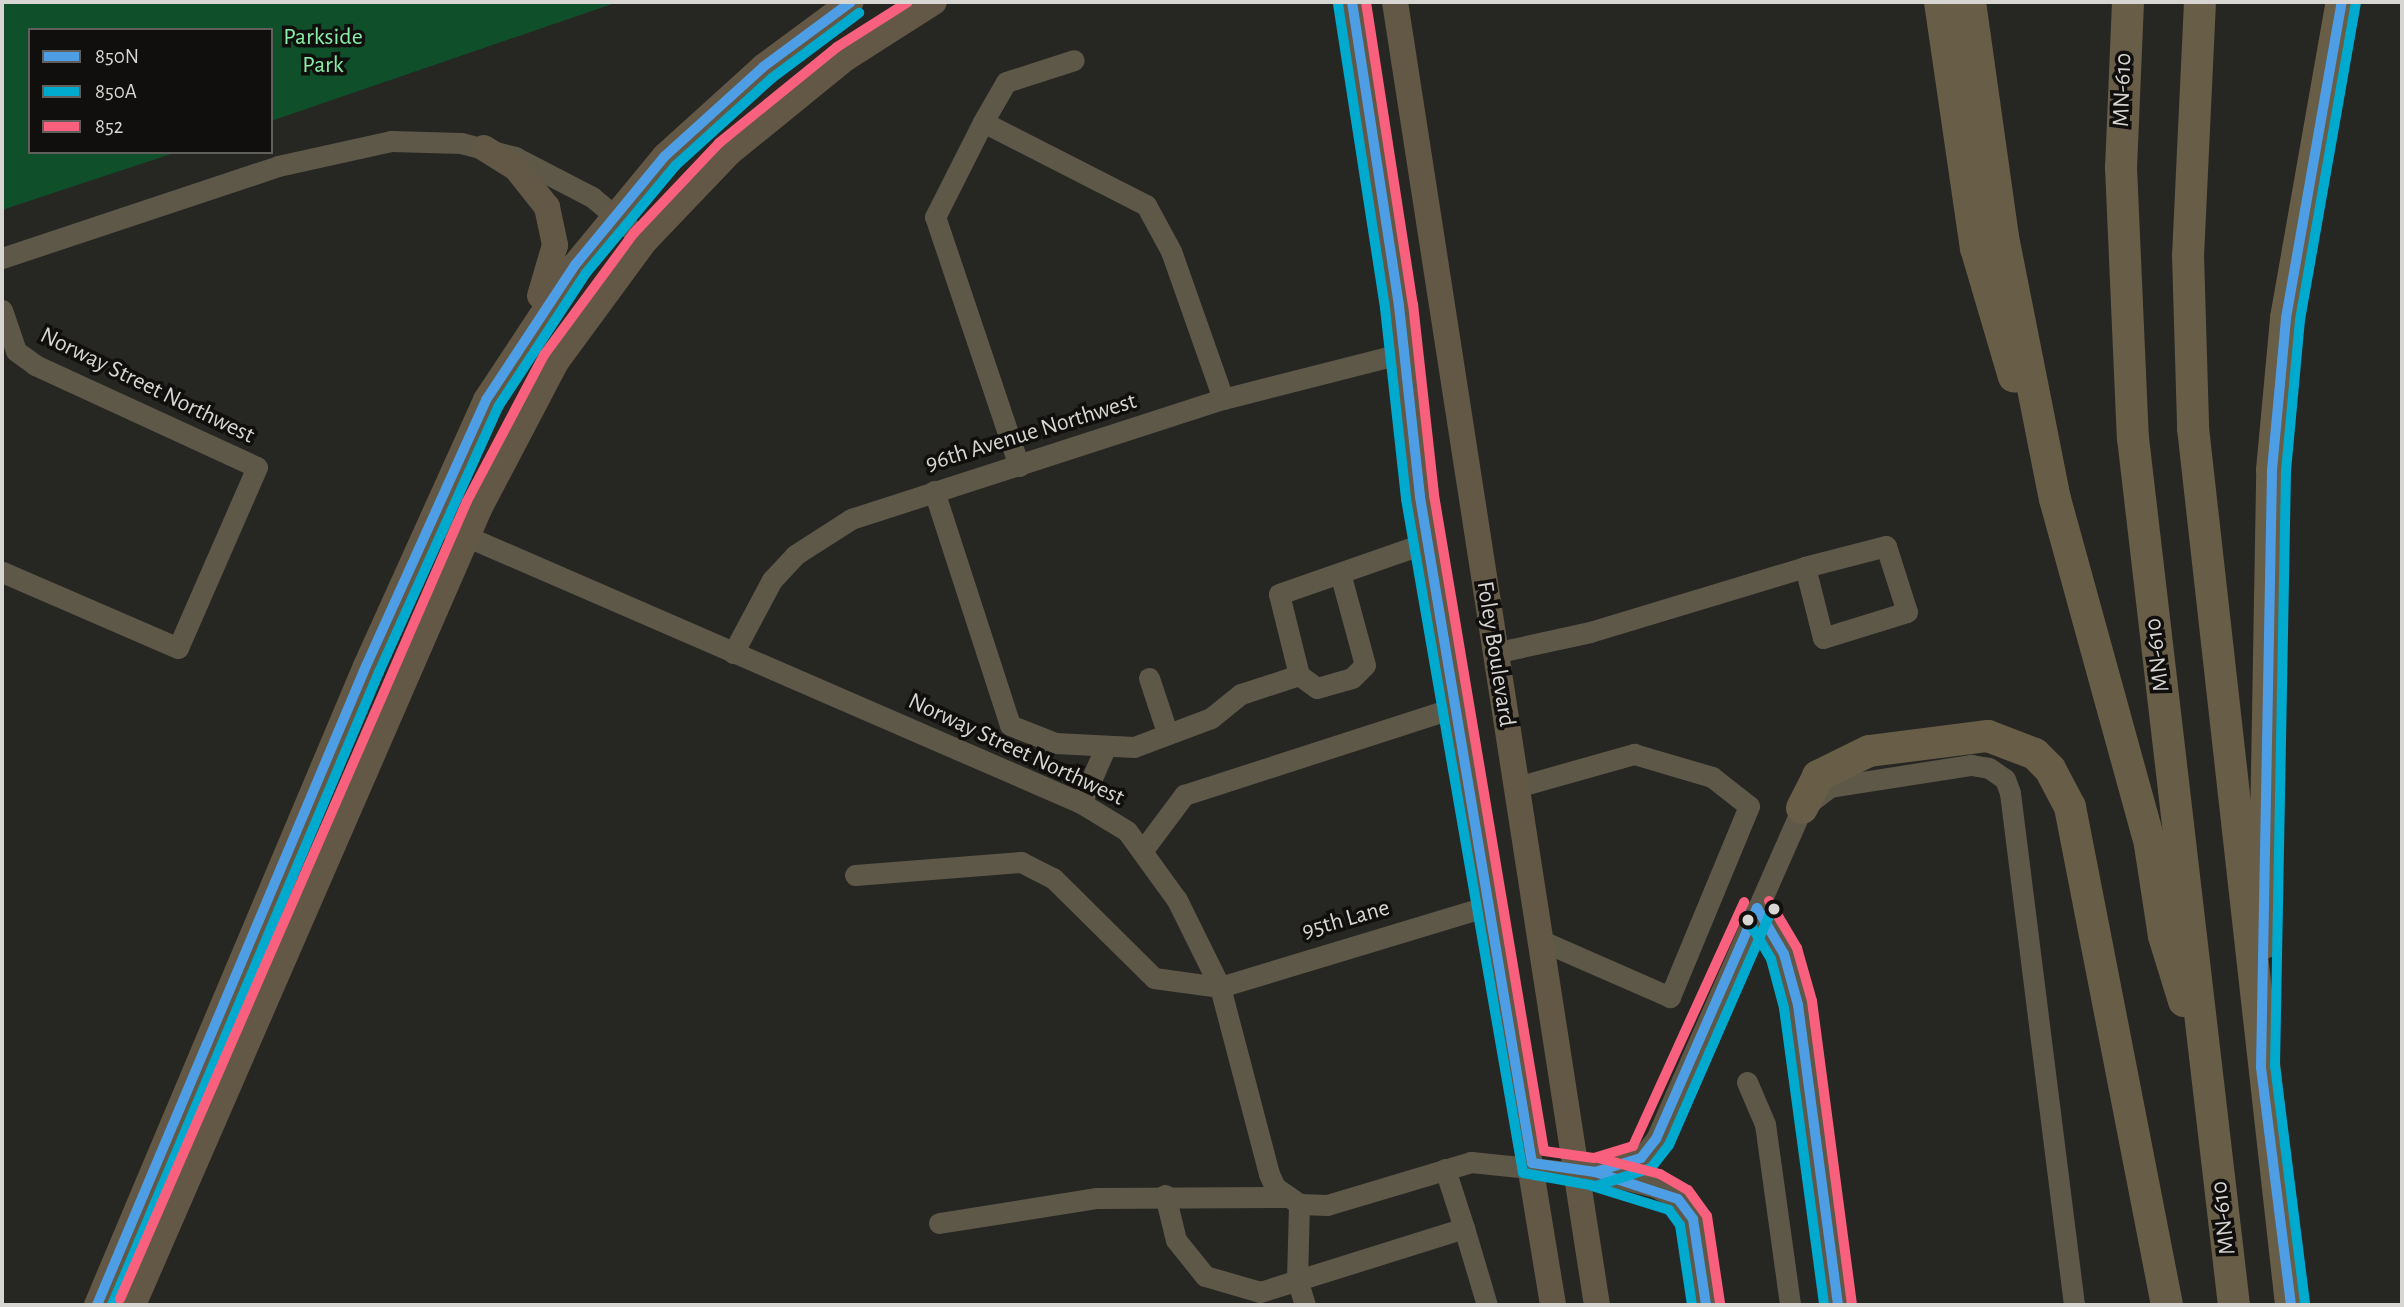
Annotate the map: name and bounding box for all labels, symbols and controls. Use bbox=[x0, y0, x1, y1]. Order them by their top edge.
park label: Parkside Park bbox=[283, 24, 363, 80]
legend bbox=[28, 28, 273, 154]
text: 850N bbox=[95, 46, 139, 67]
street label: MN-610 bbox=[2107, 52, 2139, 128]
text: 850A bbox=[95, 81, 137, 102]
text: 852 bbox=[95, 116, 123, 137]
street label: Norway Street Northwest bbox=[35, 322, 259, 450]
street label: 96th Avenue Northwest bbox=[922, 387, 1140, 479]
street label: Foley Boulevard bbox=[1469, 579, 1521, 729]
street label: MN-610 bbox=[2139, 616, 2177, 694]
street label: Norway Street Northwest bbox=[903, 687, 1129, 813]
street label: 95th Lane bbox=[1299, 894, 1393, 946]
unlabelled marker bbox=[1767, 902, 1781, 916]
unlabelled marker bbox=[1741, 913, 1755, 927]
street label: MN-610 bbox=[2205, 1179, 2243, 1257]

